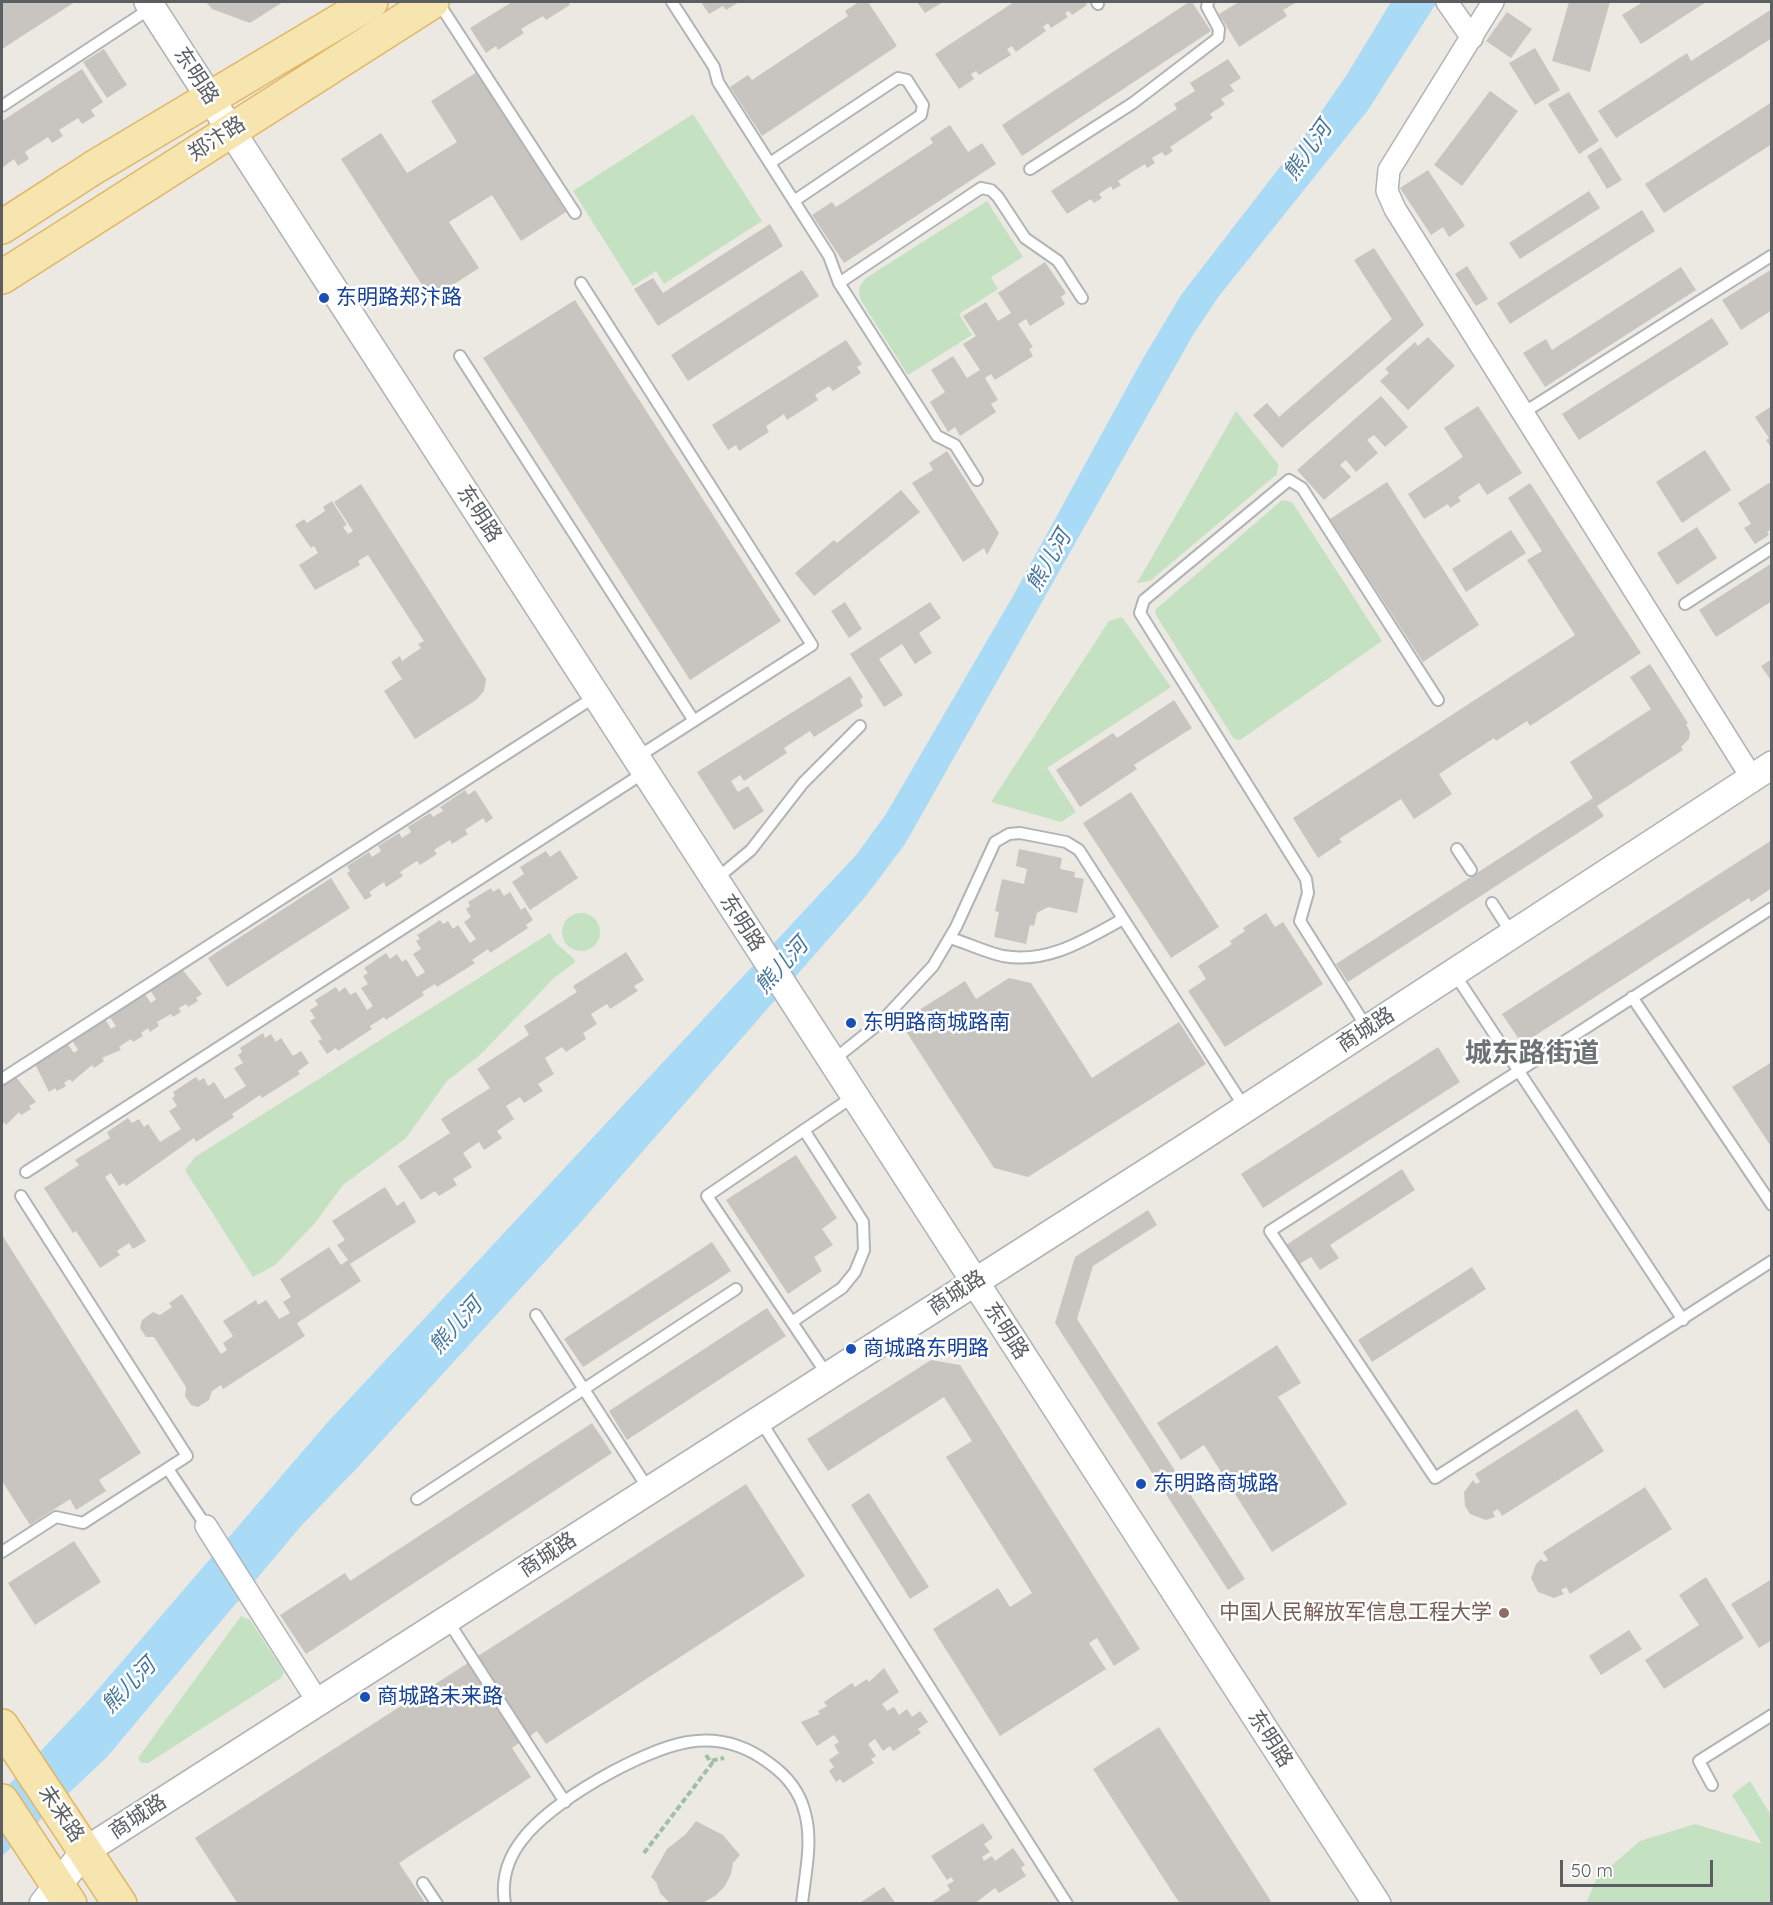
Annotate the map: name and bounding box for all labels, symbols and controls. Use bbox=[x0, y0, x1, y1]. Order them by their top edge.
street label: 东明路 bbox=[168, 43, 224, 109]
street label: 郑汴路 bbox=[184, 111, 250, 167]
water label: 熊儿河 bbox=[1278, 116, 1338, 186]
place label: 东明路郑汴路 bbox=[336, 285, 462, 311]
marker: 东明路郑汴路 bbox=[317, 291, 331, 305]
street label: 东明路 bbox=[451, 481, 507, 547]
water label: 熊儿河 bbox=[1021, 526, 1077, 596]
street label: 东明路 bbox=[714, 890, 770, 956]
water label: 熊儿河 bbox=[750, 933, 814, 999]
street label: 商城路 bbox=[1333, 1002, 1399, 1058]
place label: 东明路商城路南 bbox=[863, 1010, 1010, 1036]
marker: 东明路商城路南 bbox=[844, 1016, 858, 1030]
district label: 城东路街道 bbox=[1465, 1038, 1599, 1070]
street label: 商城路 bbox=[924, 1265, 990, 1321]
water label: 熊儿河 bbox=[424, 1293, 488, 1359]
street label: 东明路 bbox=[978, 1298, 1034, 1364]
place label: 商城路东明路 bbox=[863, 1336, 989, 1362]
marker: 商城路东明路 bbox=[844, 1342, 858, 1356]
place label: 东明路商城路 bbox=[1153, 1471, 1279, 1497]
marker: 东明路商城路 bbox=[1134, 1477, 1148, 1491]
street label: 商城路 bbox=[515, 1527, 581, 1583]
place label: 中国人民解放军信息工程大学 bbox=[1219, 1600, 1492, 1626]
marker: 中国人民解放军信息工程大学 bbox=[1497, 1606, 1511, 1620]
water label: 熊儿河 bbox=[97, 1653, 161, 1719]
place label: 商城路未来路 bbox=[377, 1684, 503, 1710]
marker: 商城路未来路 bbox=[358, 1690, 372, 1704]
street label: 东明路 bbox=[1242, 1706, 1298, 1772]
street label: 未来路 bbox=[33, 1781, 89, 1847]
street label: 商城路 bbox=[105, 1789, 171, 1845]
scale bar bbox=[1563, 1848, 1716, 1886]
text: 50 m bbox=[1571, 1859, 1613, 1882]

